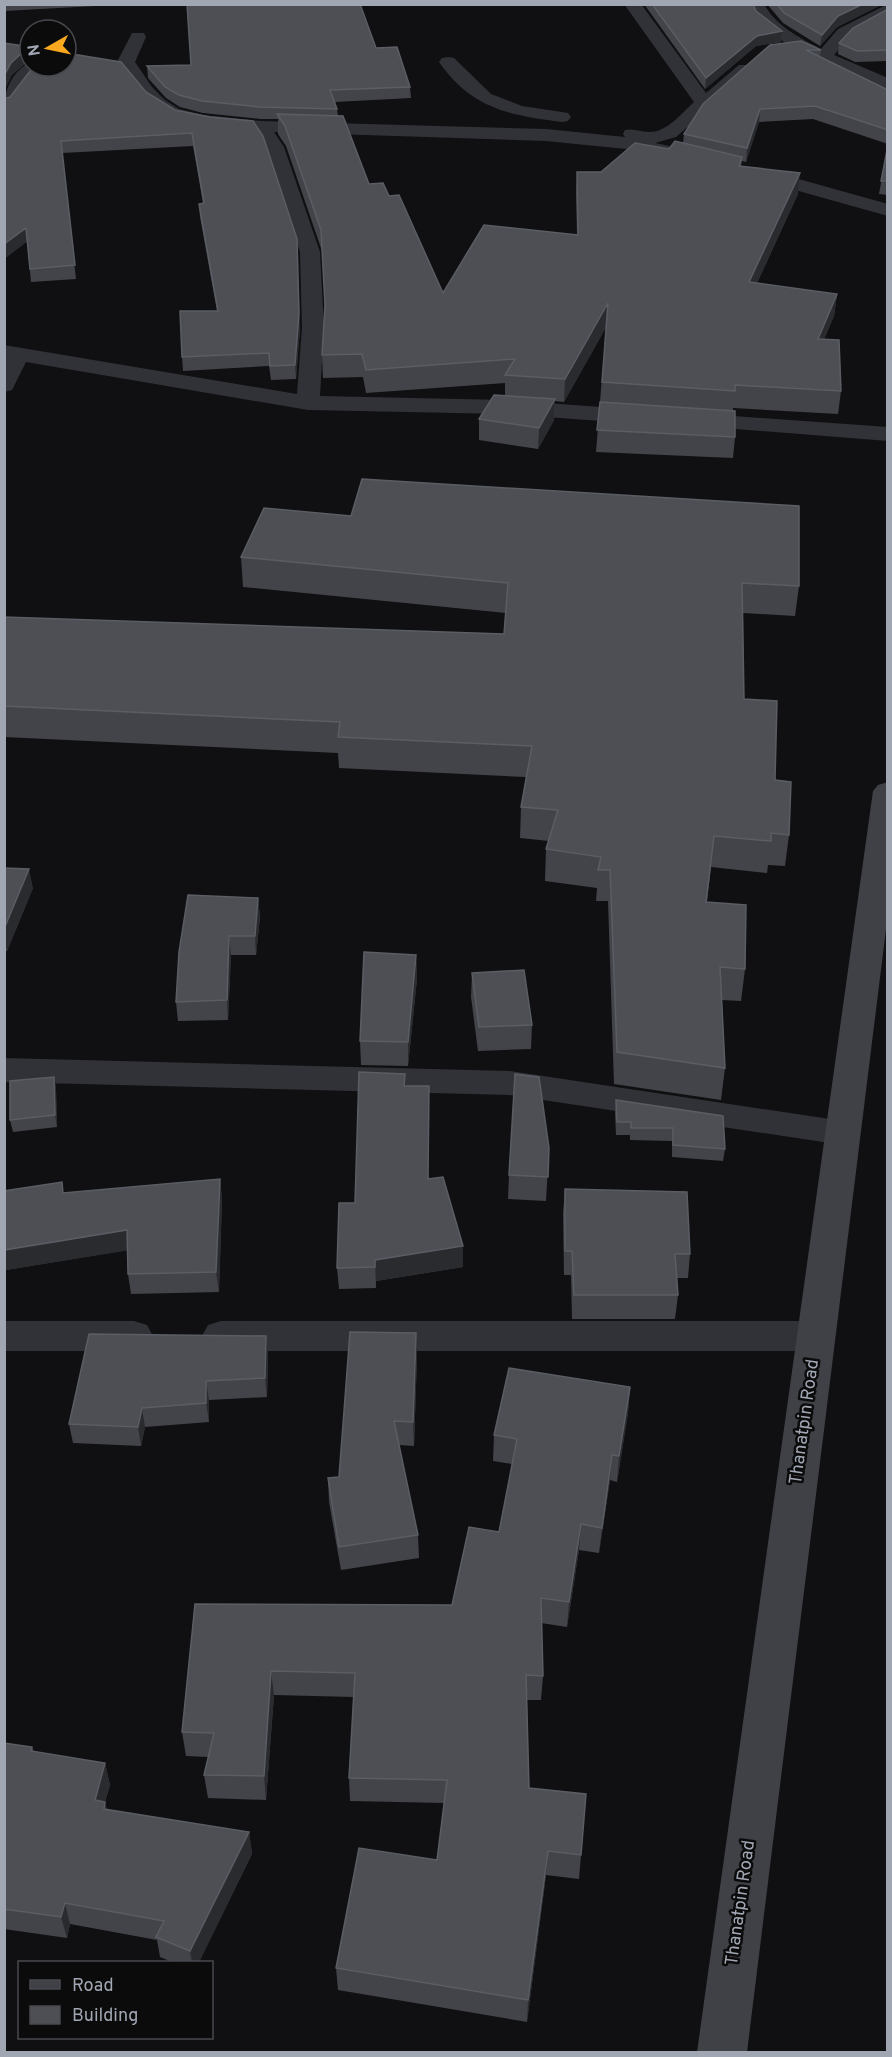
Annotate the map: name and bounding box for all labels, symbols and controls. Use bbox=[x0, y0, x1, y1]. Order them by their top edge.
north arrow bbox=[18, 18, 78, 78]
text: N bbox=[24, 43, 46, 57]
street label: Thanatpin Road bbox=[785, 1358, 825, 1486]
street label: Thanatpin Road bbox=[721, 1839, 761, 1967]
legend bbox=[18, 1961, 213, 2039]
text: Road bbox=[72, 1975, 114, 1998]
text: Building bbox=[72, 2005, 138, 2028]

